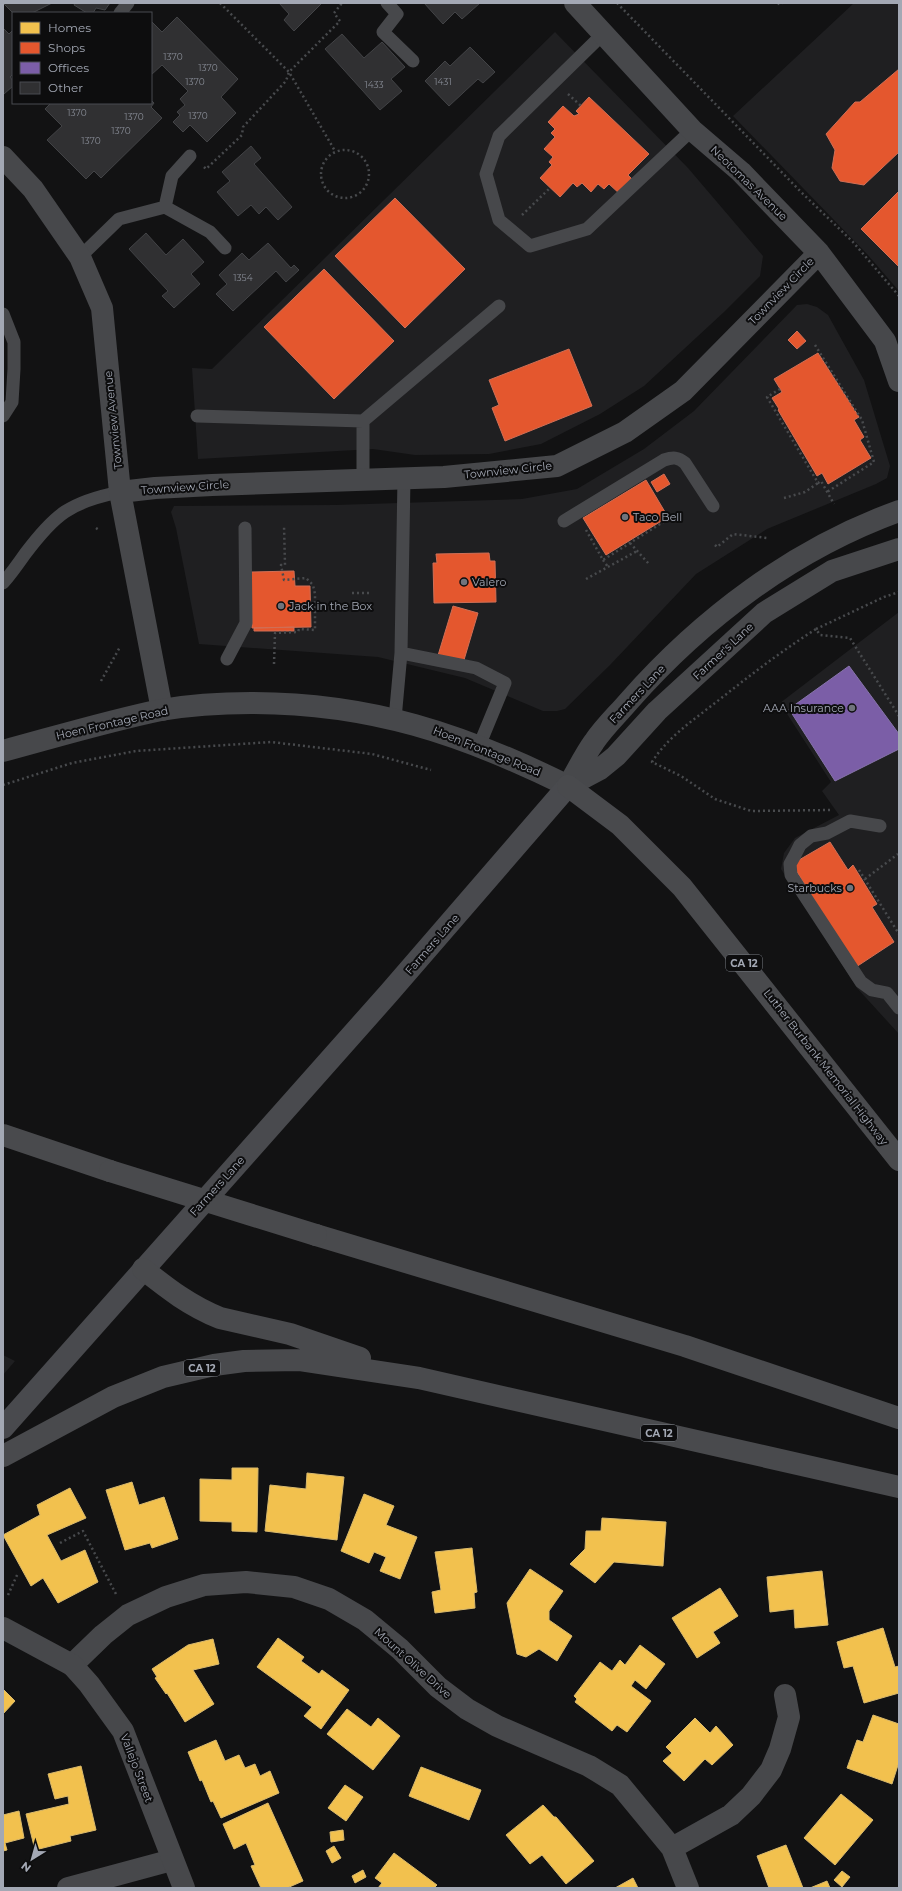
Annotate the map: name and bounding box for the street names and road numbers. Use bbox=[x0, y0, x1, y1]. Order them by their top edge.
street label: Neotomas Avenue bbox=[708, 143, 791, 224]
street label: Townview Circle bbox=[745, 254, 817, 328]
street label: Townview Avenue bbox=[101, 370, 125, 470]
street label: Townview Circle bbox=[463, 458, 553, 482]
street label: Townview Circle bbox=[141, 477, 230, 497]
street label: Farmer's Lane bbox=[690, 619, 756, 683]
street label: Farmers Lane bbox=[606, 661, 668, 726]
street label: Hoen Frontage Road bbox=[54, 703, 170, 743]
street label: Hoen Frontage Road bbox=[431, 723, 543, 779]
street label: Farmers Lane bbox=[402, 911, 462, 977]
road number: CA 12 bbox=[726, 955, 762, 971]
street label: Luther Burbank Memorial Highway bbox=[761, 986, 891, 1148]
street label: Farmers Lane bbox=[187, 1153, 248, 1219]
road number: CA 12 bbox=[184, 1360, 220, 1376]
road number: CA 12 bbox=[641, 1425, 677, 1441]
street label: Mount Olive Drive bbox=[372, 1625, 455, 1702]
street label: Vallejo Street bbox=[118, 1732, 157, 1805]

